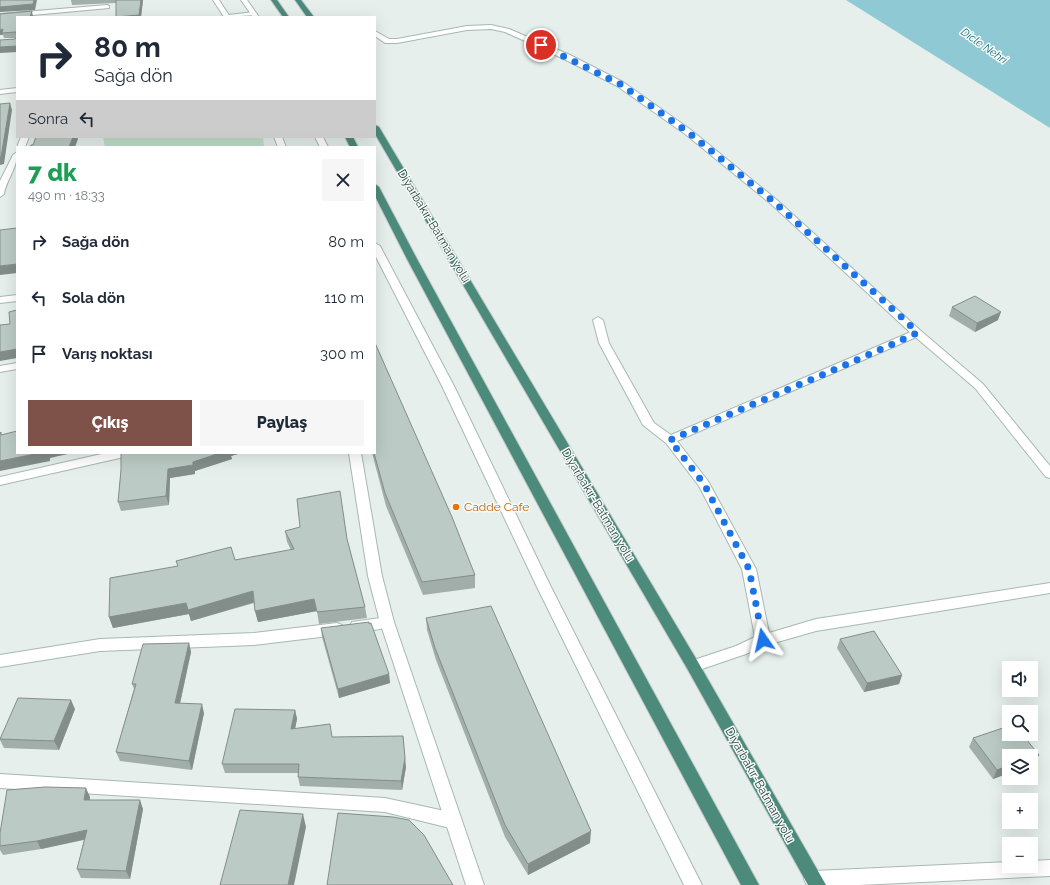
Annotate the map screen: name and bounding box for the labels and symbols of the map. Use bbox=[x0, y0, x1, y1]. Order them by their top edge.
water label: Dicle Nehri bbox=[958, 25, 1010, 67]
pin bbox=[524, 28, 558, 62]
street label: Diyarbakır-Batman yolu bbox=[395, 167, 473, 285]
street label: Diyarbakır-Batman yolu bbox=[559, 446, 637, 564]
place label: Cadde Cafe bbox=[464, 500, 529, 514]
marker: Cadde Cafe bbox=[451, 502, 461, 512]
position arrow bbox=[742, 619, 784, 661]
street label: Diyarbakır-Batman yolu bbox=[722, 725, 798, 845]

